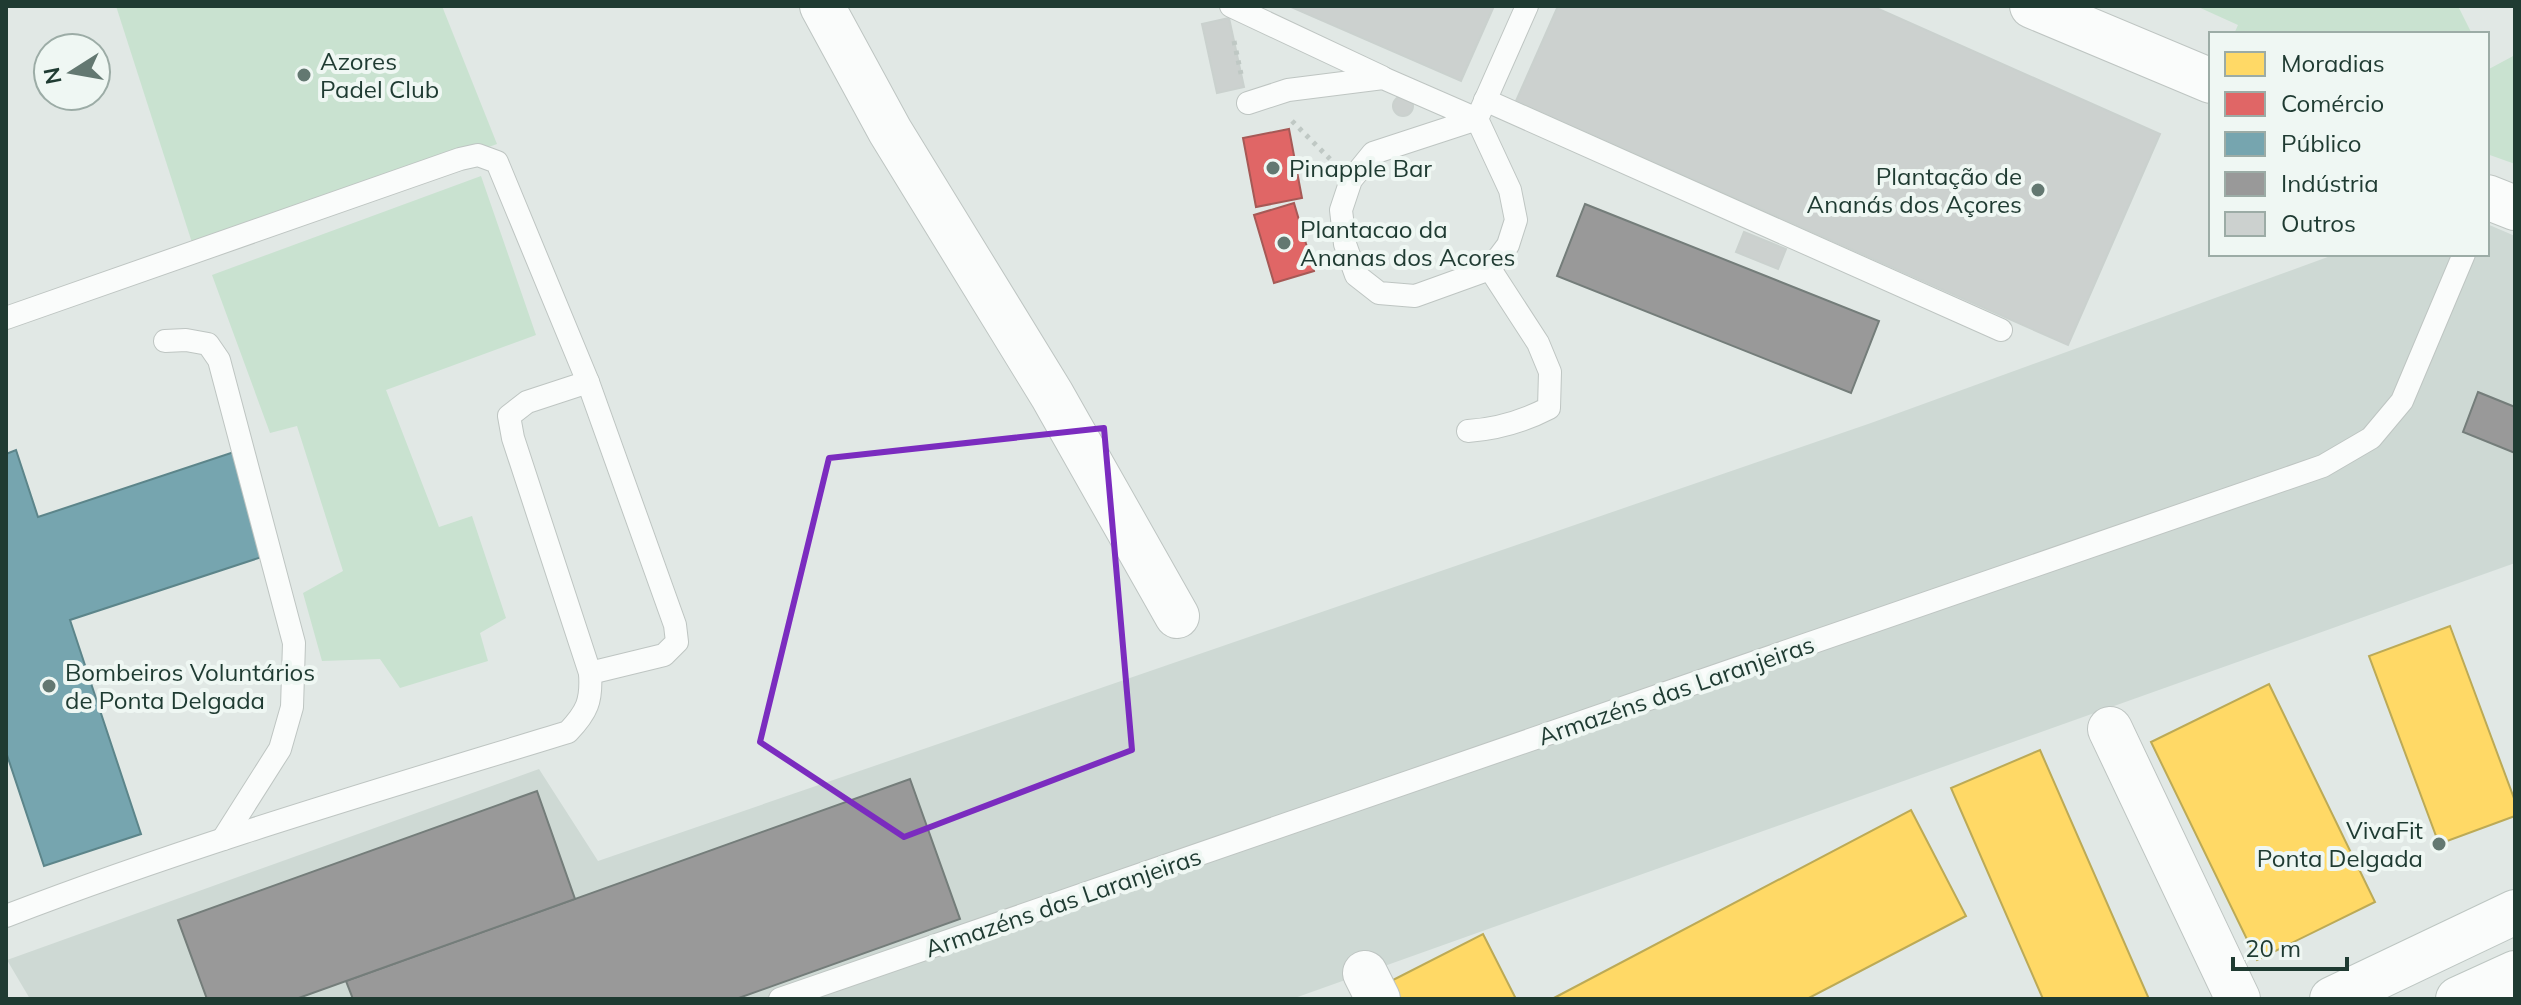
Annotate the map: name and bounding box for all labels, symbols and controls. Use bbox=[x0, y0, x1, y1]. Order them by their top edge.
north arrow bbox=[32, 32, 112, 112]
legend bbox=[2209, 32, 2489, 256]
place label: Azores Padel Club bbox=[320, 46, 439, 104]
text: Moradias bbox=[2281, 48, 2385, 78]
text: N bbox=[37, 65, 68, 87]
marker: Azores Padel Club bbox=[295, 66, 313, 84]
text: Comércio bbox=[2281, 88, 2384, 118]
text: Público bbox=[2281, 128, 2362, 158]
place label: Pinapple Bar bbox=[1289, 153, 1432, 183]
marker: Pinapple Bar bbox=[1264, 159, 1282, 177]
place label: Plantação de Ananás dos Açores bbox=[1807, 161, 2022, 219]
text: Indústria bbox=[2281, 168, 2379, 198]
marker: Plantação de Ananás dos Açores bbox=[2029, 181, 2047, 199]
text: Outros bbox=[2281, 208, 2356, 238]
place label: Plantacao da Ananas dos Acores bbox=[1300, 214, 1515, 272]
marker: Plantacao da Ananas dos Acores bbox=[1275, 234, 1293, 252]
street label: Armazéns das Laranjeiras bbox=[1534, 629, 1818, 751]
place label: Bombeiros Voluntários de Ponta Delgada bbox=[65, 657, 315, 715]
marker: Bombeiros Voluntários de Ponta Delgada bbox=[40, 677, 58, 695]
place label: VivaFit Ponta Delgada bbox=[2257, 815, 2423, 873]
marker: VivaFit Ponta Delgada bbox=[2430, 835, 2448, 853]
street label: Armazéns das Laranjeiras bbox=[921, 841, 1205, 963]
scale bar bbox=[2233, 921, 2347, 971]
text: 20 m bbox=[2245, 933, 2301, 963]

